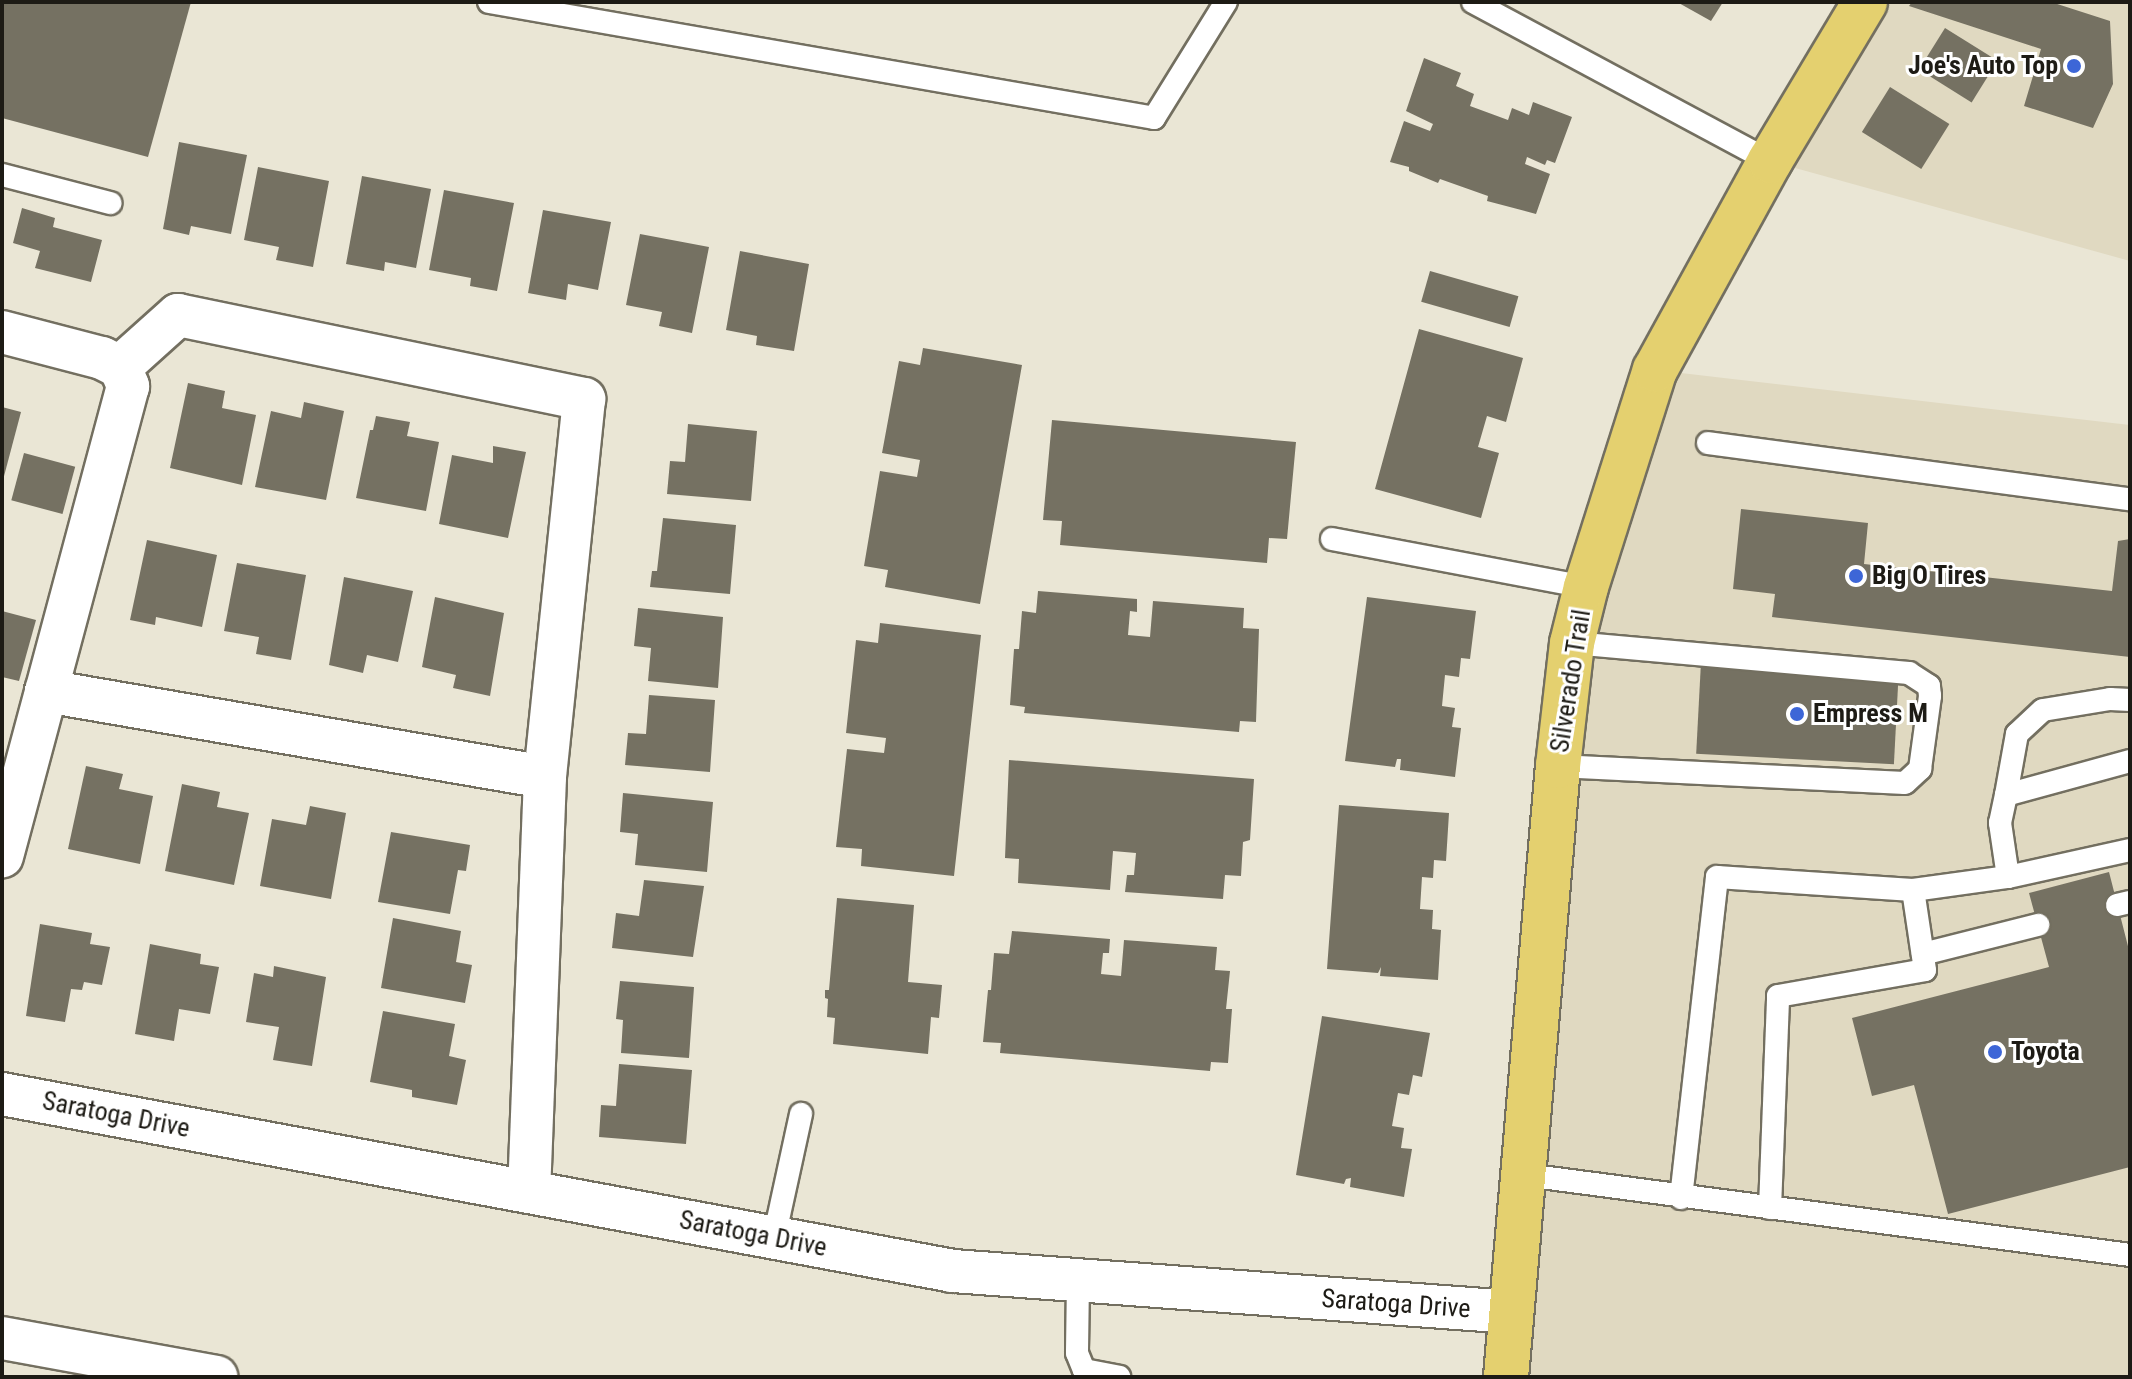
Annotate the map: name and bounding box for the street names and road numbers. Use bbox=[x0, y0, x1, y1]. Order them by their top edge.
street label: Silverado Trail bbox=[1544, 607, 1598, 755]
street label: Saratoga Drive bbox=[40, 1085, 192, 1145]
street label: Saratoga Drive bbox=[677, 1204, 829, 1264]
street label: Saratoga Drive bbox=[1320, 1283, 1472, 1325]

